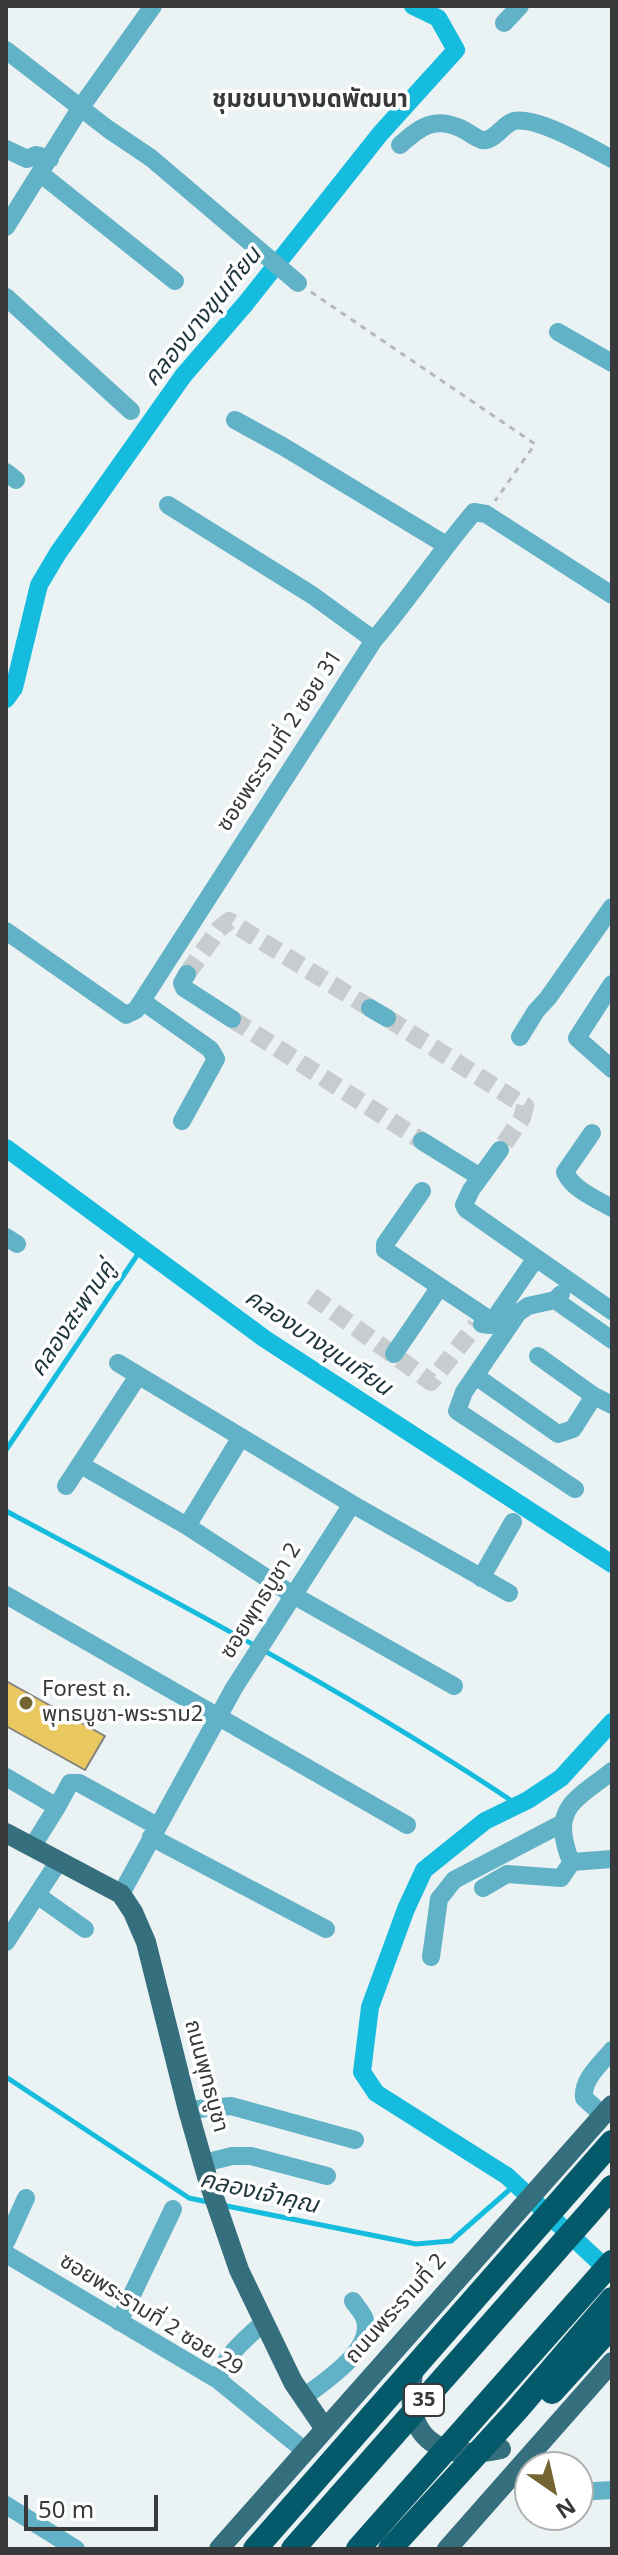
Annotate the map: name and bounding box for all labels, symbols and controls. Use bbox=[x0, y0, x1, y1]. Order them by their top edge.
district label: ชุมชนบางมดพัฒนา bbox=[212, 86, 408, 114]
water label: คลองบางขุนเทียน bbox=[138, 242, 268, 392]
street label: ซอยพระรามที่ 2 ซอย 31 bbox=[212, 645, 348, 837]
water label: คลองสะพานคู่ bbox=[24, 1256, 122, 1382]
water label: คลองบางขุนเทียน bbox=[239, 1283, 397, 1403]
street label: ซอยพุทธบูชา 2 bbox=[215, 1538, 307, 1664]
place label: Forest ถ. พุทธบูชา-พระราม2 bbox=[42, 1677, 203, 1728]
marker: Forest ถ. พุทธบูชา-พระราม2 bbox=[17, 1694, 35, 1712]
street label: ถนนพุทธบูชา bbox=[178, 2017, 234, 2135]
water label: คลองเจ้าคุณ bbox=[197, 2165, 321, 2221]
street label: ซอยพระรามที่ 2 ซอย 29 bbox=[55, 2248, 247, 2382]
street label: ถนนพระรามที่ 2 bbox=[340, 2249, 452, 2369]
road number: 35 bbox=[404, 2384, 444, 2416]
north arrow bbox=[514, 2451, 594, 2531]
scale bar bbox=[28, 2479, 162, 2529]
text: 50 m bbox=[38, 2492, 94, 2525]
text: N bbox=[551, 2492, 582, 2527]

